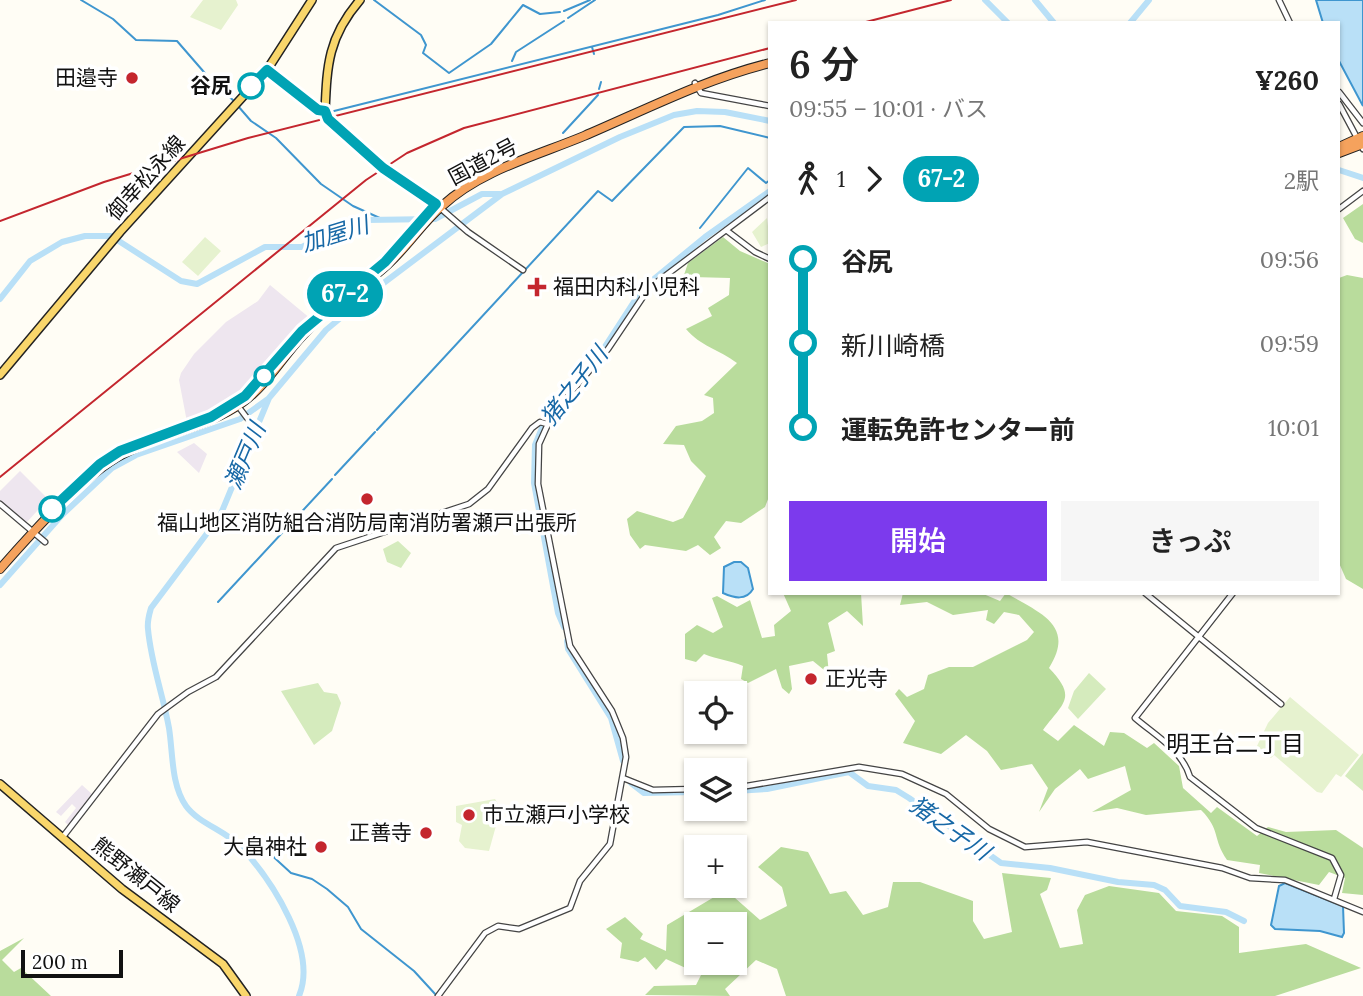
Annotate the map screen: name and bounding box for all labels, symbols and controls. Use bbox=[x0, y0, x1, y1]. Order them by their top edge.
text: 6 分 bbox=[789, 40, 859, 88]
place label: 田邉寺 bbox=[55, 64, 118, 91]
text: ¥260 bbox=[1255, 64, 1319, 97]
marker: 田邉寺 bbox=[124, 70, 140, 86]
place label: 谷尻 bbox=[190, 72, 232, 99]
marker: 谷尻 bbox=[238, 73, 264, 99]
text: 09:55 – 10:01 · バス bbox=[789, 94, 988, 123]
street label: 御幸松永線 bbox=[100, 130, 191, 226]
street label: 国道2号 bbox=[444, 132, 522, 191]
icon: walk bbox=[789, 160, 827, 198]
icon: forward bbox=[855, 160, 893, 198]
text: 67-2 bbox=[917, 163, 965, 194]
text: 1 bbox=[837, 164, 845, 193]
text: 2駅 bbox=[1284, 166, 1319, 195]
water label: 加屋川 bbox=[298, 209, 375, 257]
text: 谷尻 bbox=[841, 245, 893, 278]
text: 09:56 bbox=[1260, 245, 1319, 274]
line badge: 67-2 bbox=[296, 271, 394, 317]
place label: 福田内科小児科 bbox=[553, 273, 700, 300]
marker: 福田内科小児科 bbox=[527, 277, 547, 297]
text: 67-2 bbox=[321, 278, 369, 309]
text: 新川崎橋 bbox=[841, 329, 945, 362]
text: 09:59 bbox=[1260, 329, 1319, 358]
water label: 猪之子川 bbox=[534, 338, 615, 431]
unlabelled marker bbox=[254, 366, 274, 386]
text: 運転免許センター前 bbox=[841, 413, 1075, 446]
text: 10:01 bbox=[1268, 413, 1319, 442]
water label: 瀬戸川 bbox=[218, 416, 273, 493]
marker: 福山地区消防組合消防局南消防署瀬戸出張所 bbox=[359, 491, 375, 507]
unlabelled marker bbox=[39, 496, 65, 522]
button: 開始 bbox=[789, 501, 1047, 581]
button: きっぷ bbox=[1061, 501, 1319, 581]
place label: 福山地区消防組合消防局南消防署瀬戸出張所 bbox=[157, 509, 577, 536]
place label: 正光寺 bbox=[825, 665, 888, 692]
marker: 正光寺 bbox=[803, 671, 819, 687]
map controls bbox=[684, 681, 747, 975]
button: locate bbox=[684, 681, 747, 744]
district label: 明王台二丁目 bbox=[1166, 729, 1304, 758]
button: layers bbox=[684, 758, 747, 821]
water label: 猪之子川 bbox=[904, 789, 999, 868]
place label: 市立瀬戸小学校 bbox=[483, 801, 630, 828]
marker: 市立瀬戸小学校 bbox=[461, 807, 477, 823]
place label: 正善寺 bbox=[349, 819, 412, 846]
marker: 正善寺 bbox=[418, 825, 434, 841]
street label: 熊野瀬戸線 bbox=[87, 831, 186, 918]
place label: 大畠神社 bbox=[223, 833, 307, 860]
button: + bbox=[684, 835, 747, 898]
marker: 大畠神社 bbox=[313, 839, 329, 855]
button: − bbox=[684, 912, 747, 975]
scale bar bbox=[21, 947, 122, 979]
text: 200 m bbox=[32, 950, 88, 974]

